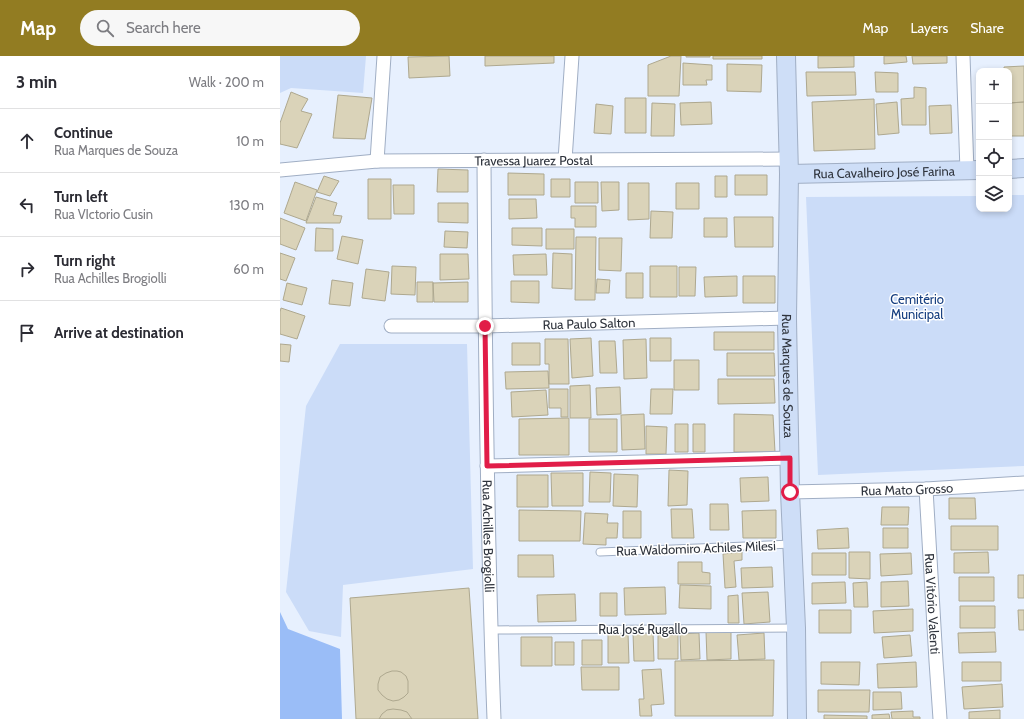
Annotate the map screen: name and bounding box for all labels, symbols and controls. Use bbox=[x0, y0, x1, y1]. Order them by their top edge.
search box bbox=[80, 10, 360, 46]
text: Map bbox=[20, 17, 56, 40]
icon: search bbox=[94, 17, 116, 39]
text: Search here bbox=[126, 19, 201, 37]
text: Map bbox=[863, 19, 888, 37]
text: Layers bbox=[910, 19, 948, 37]
text: Share bbox=[970, 19, 1004, 37]
map controls bbox=[976, 68, 1012, 212]
button: + bbox=[976, 68, 1012, 104]
text: 3 min bbox=[16, 72, 57, 92]
text: Walk · 200 m bbox=[189, 74, 264, 90]
button: − bbox=[976, 104, 1012, 140]
text: Continue bbox=[54, 124, 113, 142]
icon: ahead bbox=[16, 130, 38, 152]
text: 10 m bbox=[236, 133, 264, 149]
button: locate bbox=[976, 140, 1012, 176]
text: Rua Marques de Souza bbox=[54, 142, 178, 158]
street label: Travessa Juarez Postal bbox=[474, 152, 593, 169]
street label: Rua Cavalheiro José Farina bbox=[813, 162, 956, 181]
button: layers bbox=[976, 176, 1012, 212]
text: Turn left bbox=[54, 188, 108, 206]
icon: left bbox=[16, 194, 38, 216]
text: 130 m bbox=[229, 197, 264, 213]
text: Rua VIctorio Cusin bbox=[54, 206, 153, 222]
text: Turn right bbox=[54, 252, 115, 270]
icon: right bbox=[16, 258, 38, 280]
text: 60 m bbox=[233, 261, 264, 277]
text: Rua Achilles Brogiolli bbox=[54, 270, 167, 286]
park label: Cemitério Municipal bbox=[890, 291, 944, 322]
street label: Rua Paulo Salton bbox=[542, 314, 636, 332]
street label: Rua Marques de Souza bbox=[779, 314, 797, 439]
route end bbox=[476, 317, 494, 335]
icon: arrive bbox=[16, 322, 38, 344]
text: Arrive at destination bbox=[54, 324, 184, 342]
street label: Rua Achilles Brogiolli bbox=[479, 479, 498, 593]
street label: Rua Mato Grosso bbox=[861, 479, 954, 498]
route start bbox=[781, 483, 799, 501]
street label: Rua Waldomiro Achiles Milesi bbox=[616, 537, 776, 559]
street label: Rua Vitório Valenti bbox=[922, 553, 944, 655]
street label: Rua José Rugallo bbox=[598, 621, 688, 637]

